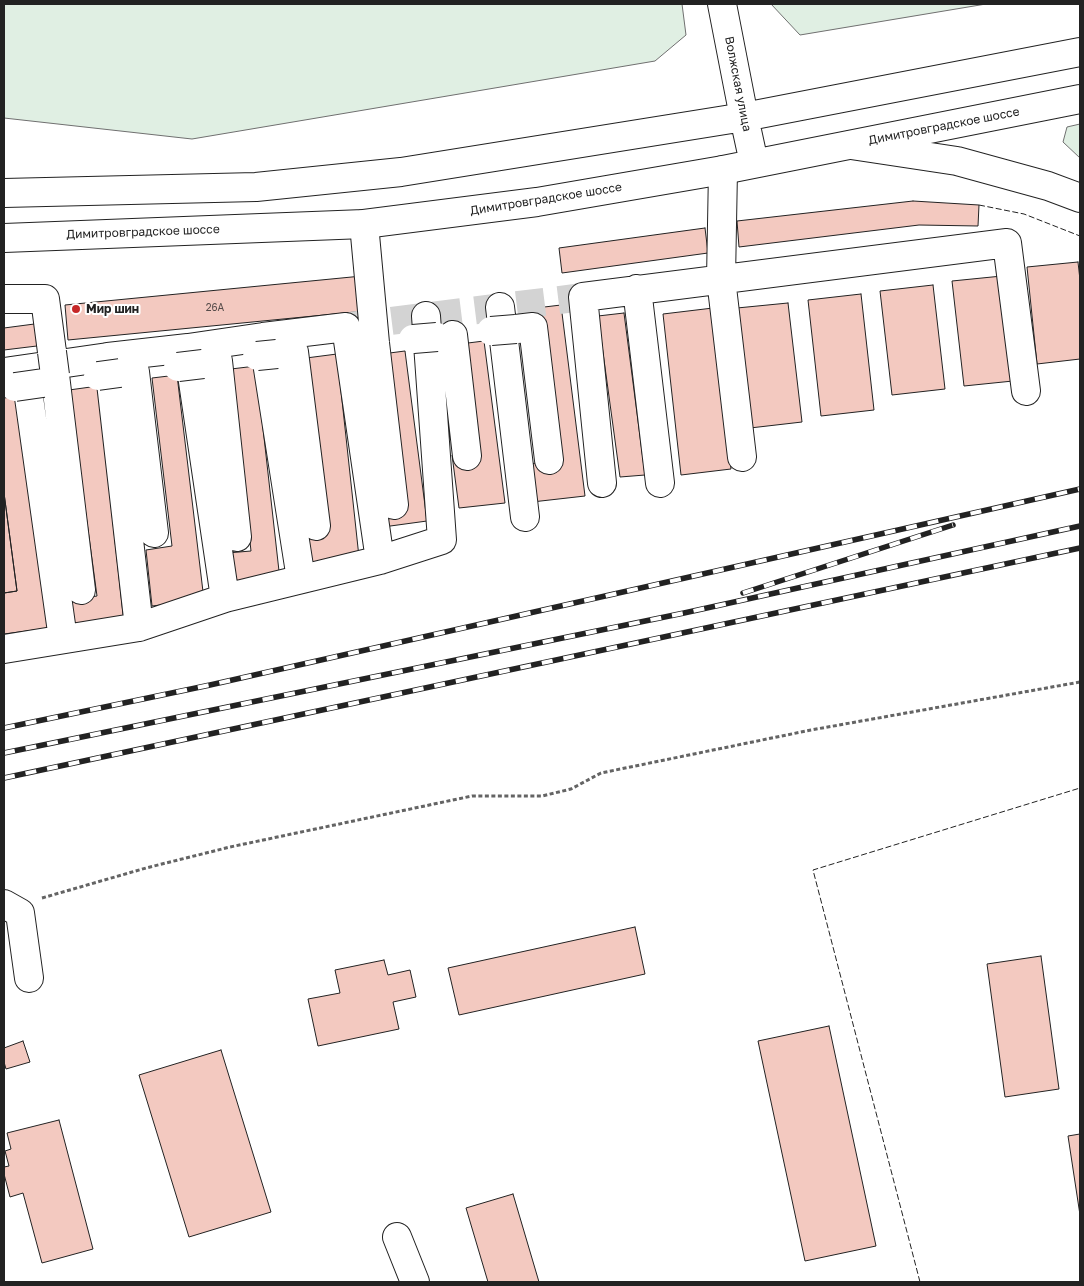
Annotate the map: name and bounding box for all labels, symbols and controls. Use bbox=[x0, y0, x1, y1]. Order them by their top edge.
street label: Волжская улица bbox=[722, 35, 754, 133]
street label: Димитровградское шоссе bbox=[867, 104, 1021, 148]
street label: Димитровградское шоссе bbox=[469, 180, 623, 218]
street label: Димитровградское шоссе bbox=[66, 222, 220, 242]
place label: Мир шин bbox=[86, 302, 139, 316]
house number: 26А bbox=[206, 302, 224, 314]
marker: Мир шин bbox=[70, 303, 82, 315]

